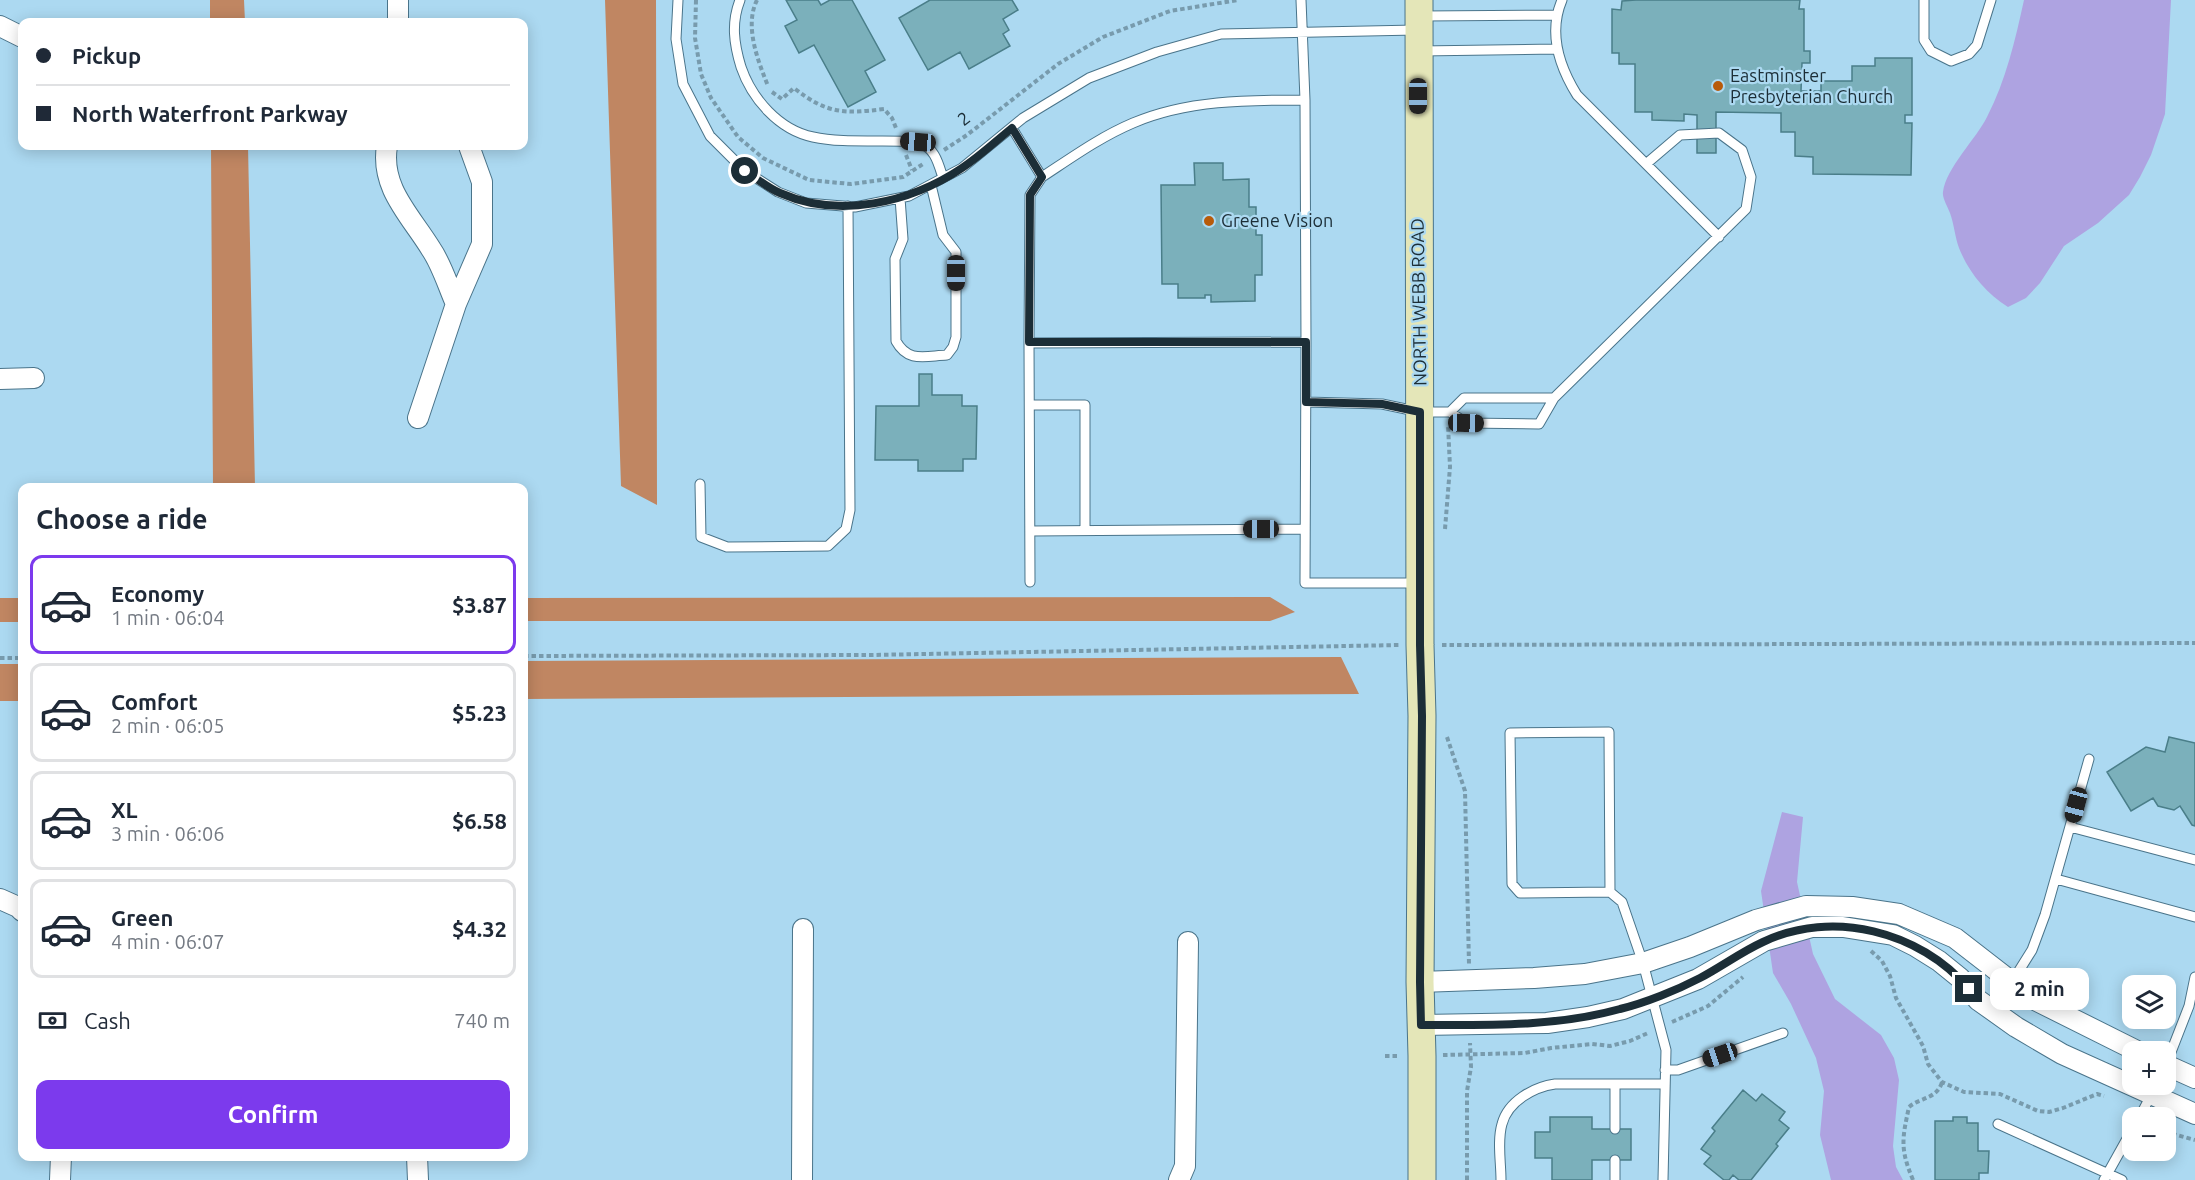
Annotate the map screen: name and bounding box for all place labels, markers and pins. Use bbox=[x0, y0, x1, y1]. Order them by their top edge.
place label: Eastminster Presbyterian Church bbox=[1730, 65, 1893, 106]
marker: Eastminster Presbyterian Church bbox=[1711, 79, 1725, 93]
place label: Greene Vision bbox=[1221, 210, 1333, 230]
marker: Greene Vision bbox=[1202, 214, 1216, 228]

